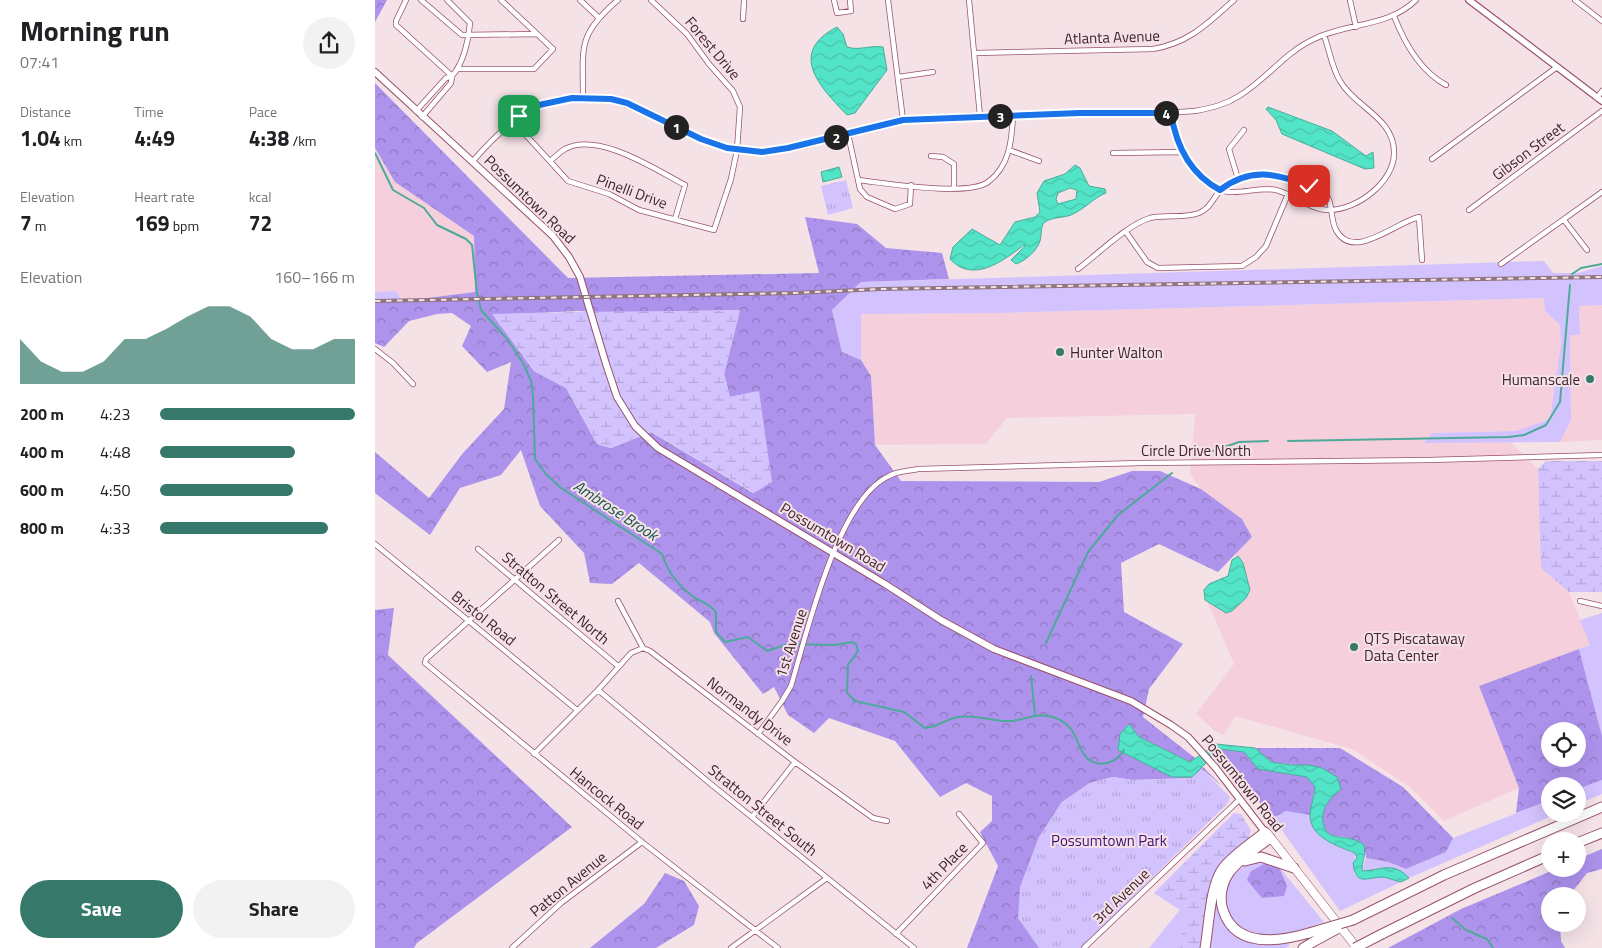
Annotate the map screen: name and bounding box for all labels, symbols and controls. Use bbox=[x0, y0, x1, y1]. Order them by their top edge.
text: Morning run bbox=[20, 9, 170, 52]
street label: Forest Drive bbox=[680, 11, 746, 85]
button: share bbox=[303, 17, 355, 69]
street label: Atlanta Avenue bbox=[1064, 24, 1160, 50]
text: 07:41 bbox=[20, 50, 59, 74]
pin bbox=[498, 95, 540, 137]
pin: 4 bbox=[1153, 100, 1179, 126]
text: Distance bbox=[20, 101, 71, 122]
text: Time bbox=[134, 101, 164, 122]
text: Pace bbox=[249, 101, 277, 122]
icon: arrive bbox=[505, 102, 533, 130]
text: 4 bbox=[1163, 103, 1170, 124]
pin: 3 bbox=[987, 104, 1013, 128]
text: 3 bbox=[997, 106, 1004, 127]
pin: 1 bbox=[663, 114, 689, 140]
street label: Gibson Street bbox=[1487, 116, 1570, 186]
text: 1 bbox=[673, 117, 680, 138]
text: 1.04 bbox=[20, 122, 61, 154]
text: 4:49 bbox=[134, 122, 175, 154]
text: 4:38 bbox=[249, 122, 289, 154]
pin: 2 bbox=[823, 124, 849, 150]
text: 2 bbox=[833, 127, 840, 148]
text: km bbox=[61, 130, 82, 151]
text: /km bbox=[289, 130, 317, 151]
street label: Possumtown Road bbox=[479, 149, 581, 249]
pin bbox=[1288, 165, 1330, 207]
street label: Pinelli Drive bbox=[593, 168, 671, 214]
icon: check bbox=[1295, 172, 1323, 200]
text: Elevation bbox=[20, 186, 74, 207]
text: Heart rate bbox=[134, 186, 194, 207]
text: kcal bbox=[249, 186, 272, 207]
text: 7 bbox=[20, 207, 32, 239]
text: 169 bbox=[134, 207, 170, 239]
text: 72 bbox=[249, 207, 272, 239]
text: m bbox=[32, 215, 47, 236]
text: bpm bbox=[170, 215, 199, 236]
text: Elevation bbox=[20, 265, 82, 289]
text: 160–166 m bbox=[274, 265, 355, 289]
place label: Hunter Walton bbox=[1070, 341, 1163, 364]
marker: Hunter Walton bbox=[1054, 346, 1066, 358]
place label: Humanscale bbox=[1502, 368, 1580, 391]
marker: Humanscale bbox=[1584, 373, 1596, 385]
text: 200 m bbox=[20, 402, 64, 426]
text: 4:23 bbox=[100, 402, 130, 426]
street label: Circle Drive North bbox=[1141, 439, 1251, 462]
text: 400 m bbox=[20, 440, 64, 464]
text: 4:48 bbox=[100, 440, 130, 464]
water label: Ambrose Brook bbox=[569, 474, 665, 547]
text: 600 m bbox=[20, 478, 64, 502]
text: 4:50 bbox=[100, 478, 130, 502]
street label: Possumtown Road bbox=[776, 496, 890, 578]
text: 800 m bbox=[20, 516, 64, 540]
text: 4:33 bbox=[100, 516, 130, 540]
street label: Stratton Street North bbox=[497, 546, 615, 650]
street label: Bristol Road bbox=[447, 585, 521, 651]
street label: 1st Avenue bbox=[769, 606, 813, 680]
place label: QTS Piscataway Data Center bbox=[1364, 627, 1465, 667]
marker: QTS Piscataway Data Center bbox=[1348, 641, 1360, 653]
street label: Normandy Drive bbox=[702, 671, 798, 751]
map controls bbox=[1541, 722, 1586, 932]
button: locate bbox=[1541, 722, 1586, 767]
street label: Possumtown Road bbox=[1196, 729, 1290, 837]
street label: Stratton Street South bbox=[703, 759, 823, 861]
street label: Hancock Road bbox=[565, 761, 649, 835]
button: layers bbox=[1541, 777, 1586, 822]
park label: Possumtown Park bbox=[1051, 829, 1167, 852]
button: + bbox=[1541, 832, 1586, 877]
street label: 4th Place bbox=[915, 837, 973, 895]
street label: Patton Avenue bbox=[525, 846, 611, 922]
street label: 3rd Avenue bbox=[1087, 863, 1155, 929]
button: Save bbox=[20, 880, 183, 938]
button: Share bbox=[193, 880, 355, 938]
button: − bbox=[1541, 887, 1586, 932]

